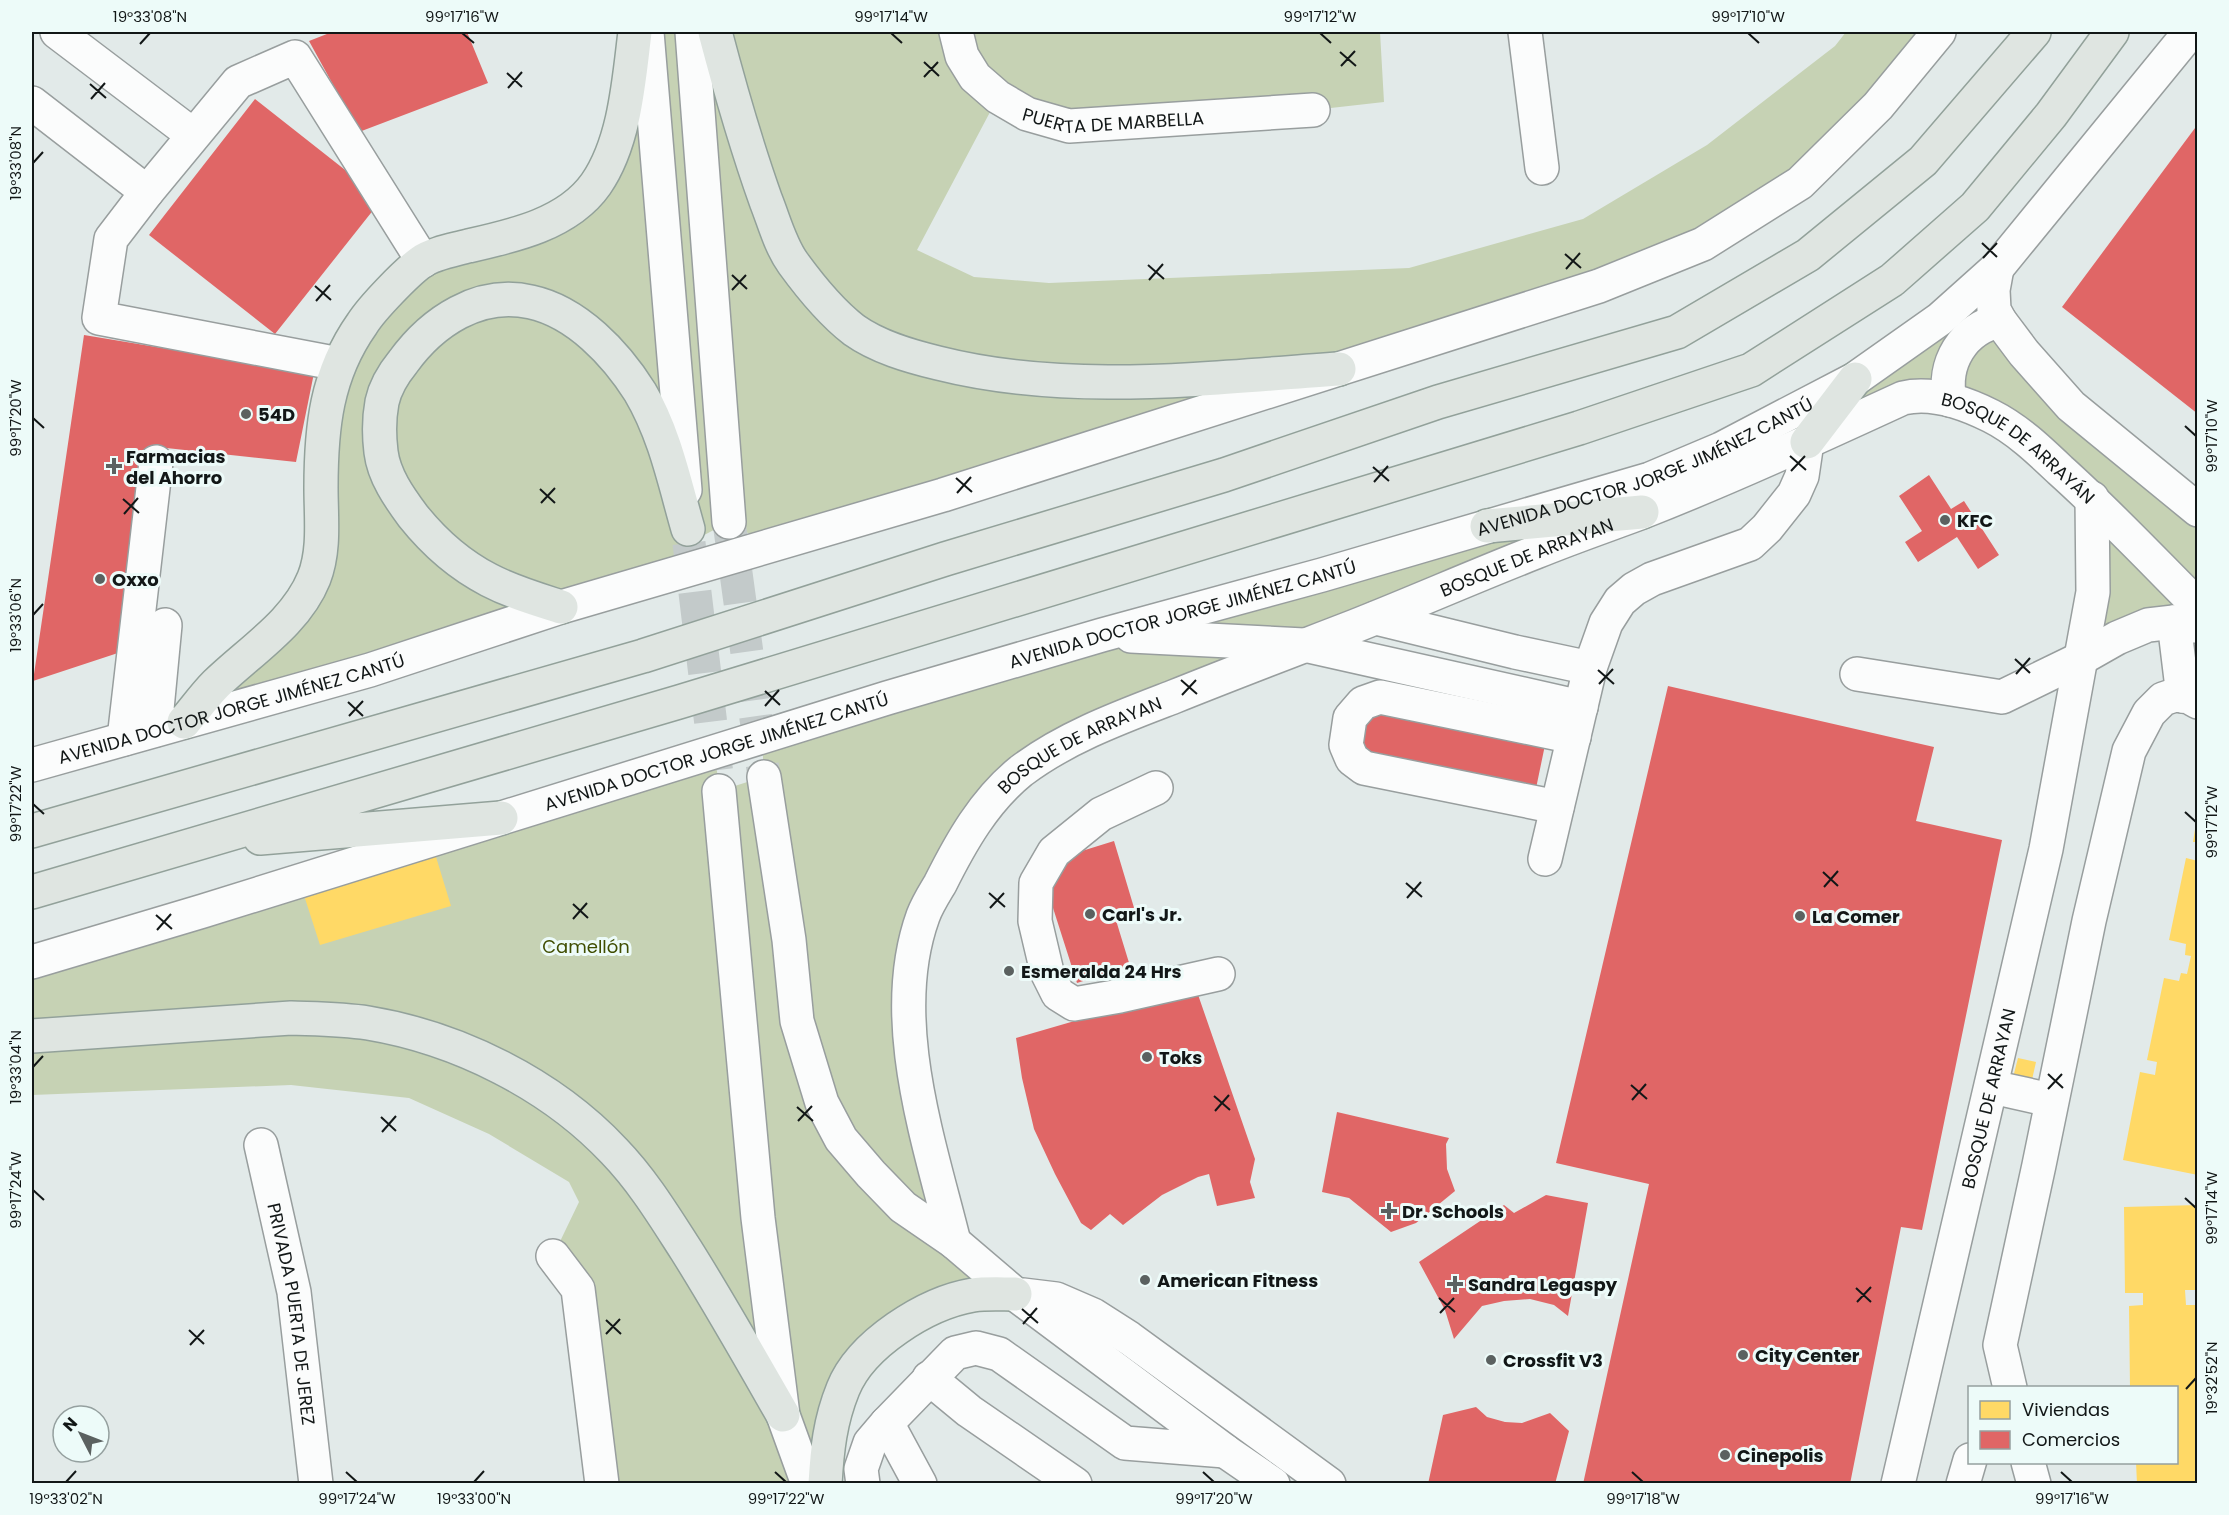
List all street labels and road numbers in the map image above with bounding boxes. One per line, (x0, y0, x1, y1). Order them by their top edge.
street label: PUERTA DE MARBELLA (1020, 101, 1205, 139)
street label: BOSQUE DE ARRAYÁN (1939, 386, 2101, 509)
street label: AVENIDA DOCTOR JORGE JIMÉNEZ CANTÚ (1473, 391, 1817, 542)
street label: BOSQUE DE ARRAYAN (1436, 511, 1617, 602)
street label: AVENIDA DOCTOR JORGE JIMÉNEZ CANTÚ (1006, 553, 1359, 674)
street label: AVENIDA DOCTOR JORGE JIMÉNEZ CANTÚ (55, 647, 408, 770)
street label: AVENIDA DOCTOR JORGE JIMÉNEZ CANTÚ (541, 686, 891, 817)
street label: BOSQUE DE ARRAYAN (991, 690, 1165, 799)
street label: BOSQUE DE ARRAYAN (1955, 1006, 2021, 1191)
street label: PRIVADA PUERTA DE JEREZ (262, 1200, 322, 1426)

